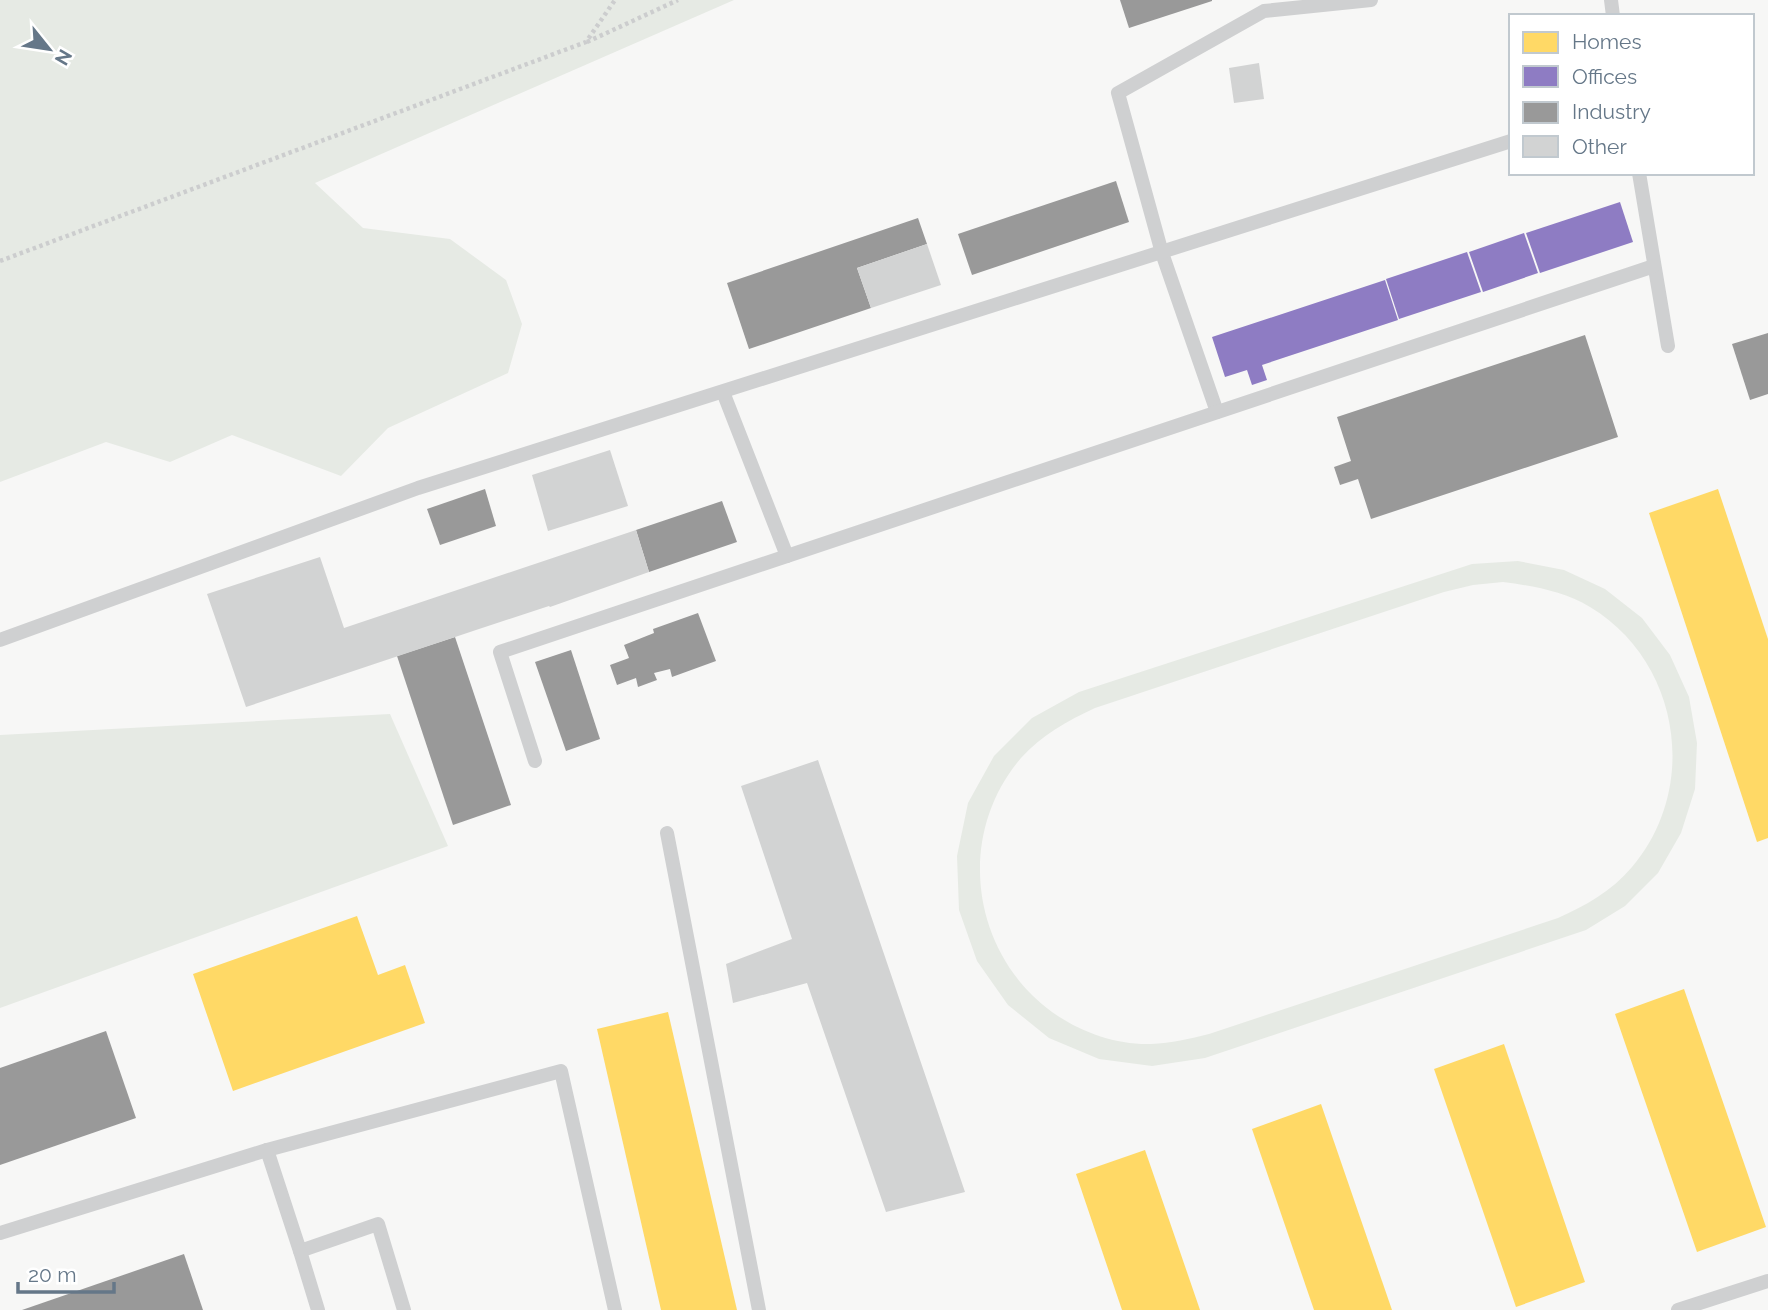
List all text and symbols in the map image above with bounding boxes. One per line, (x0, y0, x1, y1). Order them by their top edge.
north arrow (14, 14, 84, 84)
legend (1509, 14, 1754, 175)
text: Homes (1572, 29, 1642, 54)
text: N (51, 46, 77, 69)
text: Offices (1572, 64, 1637, 89)
text: Industry (1572, 99, 1651, 124)
text: Other (1572, 134, 1627, 159)
scale bar (18, 1250, 114, 1294)
text: 20 m (28, 1262, 76, 1287)

